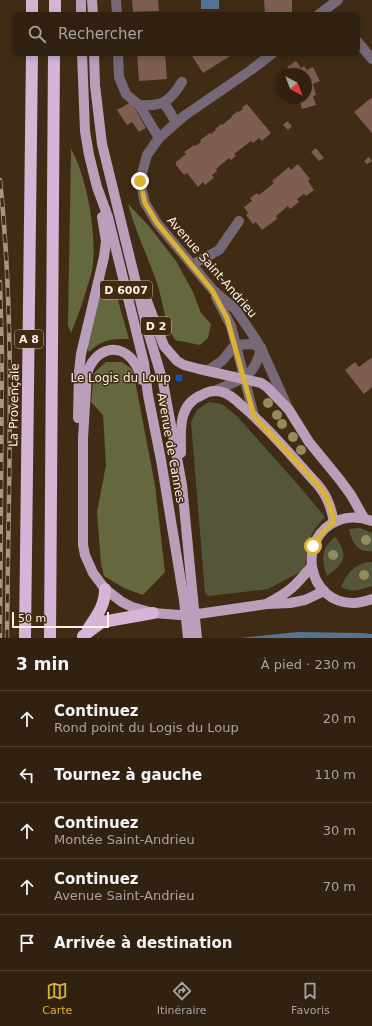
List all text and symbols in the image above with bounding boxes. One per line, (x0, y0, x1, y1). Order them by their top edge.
search box (12, 12, 360, 56)
icon: search (26, 23, 48, 45)
text: Rechercher (58, 25, 143, 43)
north arrow (276, 68, 312, 104)
route end (131, 172, 149, 190)
street label: Avenue Saint-Andrieu (164, 213, 260, 321)
road number: D 6007 (100, 281, 152, 299)
road number: D 2 (141, 317, 171, 335)
road number: A 8 (15, 330, 43, 348)
street label: La Provençale (6, 363, 22, 447)
place label: Le Logis du Loup (70, 371, 171, 385)
marker: Le Logis du Loup (174, 373, 184, 383)
street label: Avenue de Cannes (154, 392, 188, 504)
route start (304, 537, 322, 555)
scale bar (12, 610, 109, 629)
text: 50 m (18, 612, 46, 625)
text: 3 min (16, 654, 69, 674)
text: À pied · 230 m (261, 657, 356, 672)
text: Continuez (54, 702, 139, 720)
icon: ahead (16, 708, 38, 730)
text: 20 m (323, 711, 356, 726)
text: Rond point du Logis du Loup (54, 720, 239, 735)
icon: left (16, 764, 38, 786)
text: Tournez à gauche (54, 766, 202, 784)
text: 110 m (314, 767, 356, 782)
text: Continuez (54, 814, 139, 832)
icon: ahead (16, 820, 38, 842)
text: 30 m (323, 823, 356, 838)
text: Montée Saint-Andrieu (54, 832, 195, 847)
text: Continuez (54, 870, 139, 888)
icon: ahead (16, 876, 38, 898)
text: 70 m (323, 879, 356, 894)
text: Avenue Saint-Andrieu (54, 888, 195, 903)
icon: arrive (16, 932, 38, 954)
text: Arrivée à destination (54, 934, 232, 952)
tab: Carte (42, 980, 72, 1017)
tab: Itinéraire (157, 980, 207, 1017)
tab: Favoris (291, 980, 330, 1017)

